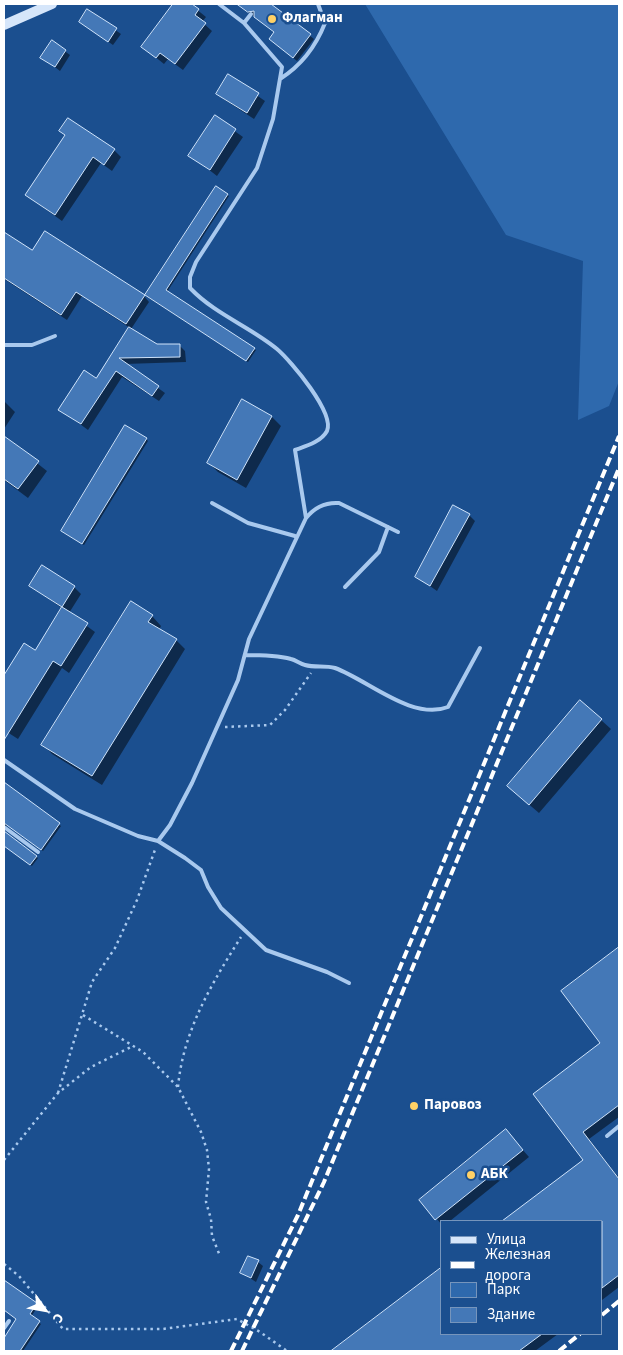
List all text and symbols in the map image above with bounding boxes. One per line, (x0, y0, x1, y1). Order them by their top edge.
place label: Флагман (282, 10, 343, 28)
marker: Флагман (266, 13, 278, 25)
place label: Паровоз (424, 1097, 482, 1115)
marker: Паровоз (408, 1100, 420, 1112)
place label: АБК (481, 1166, 508, 1184)
marker: АБК (465, 1169, 477, 1181)
legend (440, 1220, 603, 1335)
text: Улица (487, 1229, 526, 1250)
text: Железная дорога (485, 1244, 551, 1286)
text: Парк (487, 1279, 520, 1300)
north arrow (20, 1285, 70, 1335)
text: Здание (487, 1304, 535, 1325)
text: С (47, 1309, 68, 1327)

